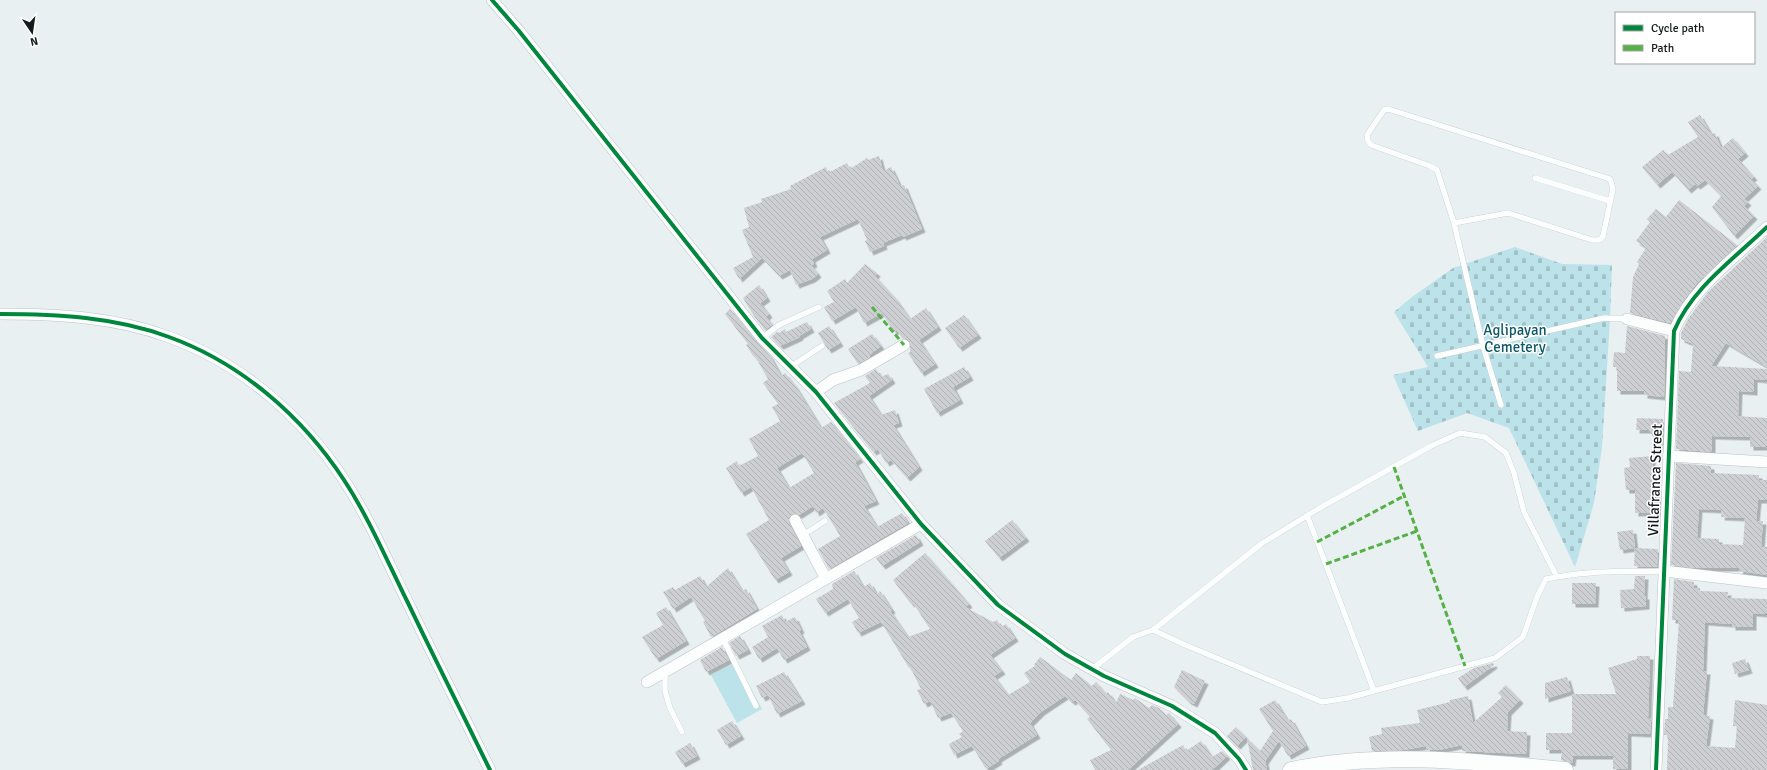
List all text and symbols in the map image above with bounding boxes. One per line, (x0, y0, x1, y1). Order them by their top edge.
north arrow (12, 12, 52, 52)
legend (1615, 12, 1755, 64)
text: Cycle path (1651, 21, 1704, 36)
text: N (29, 34, 39, 48)
text: Path (1651, 41, 1674, 56)
park label: Aglipayan Cemetery (1483, 321, 1547, 356)
street label: Villafranca Street (1644, 423, 1666, 537)

